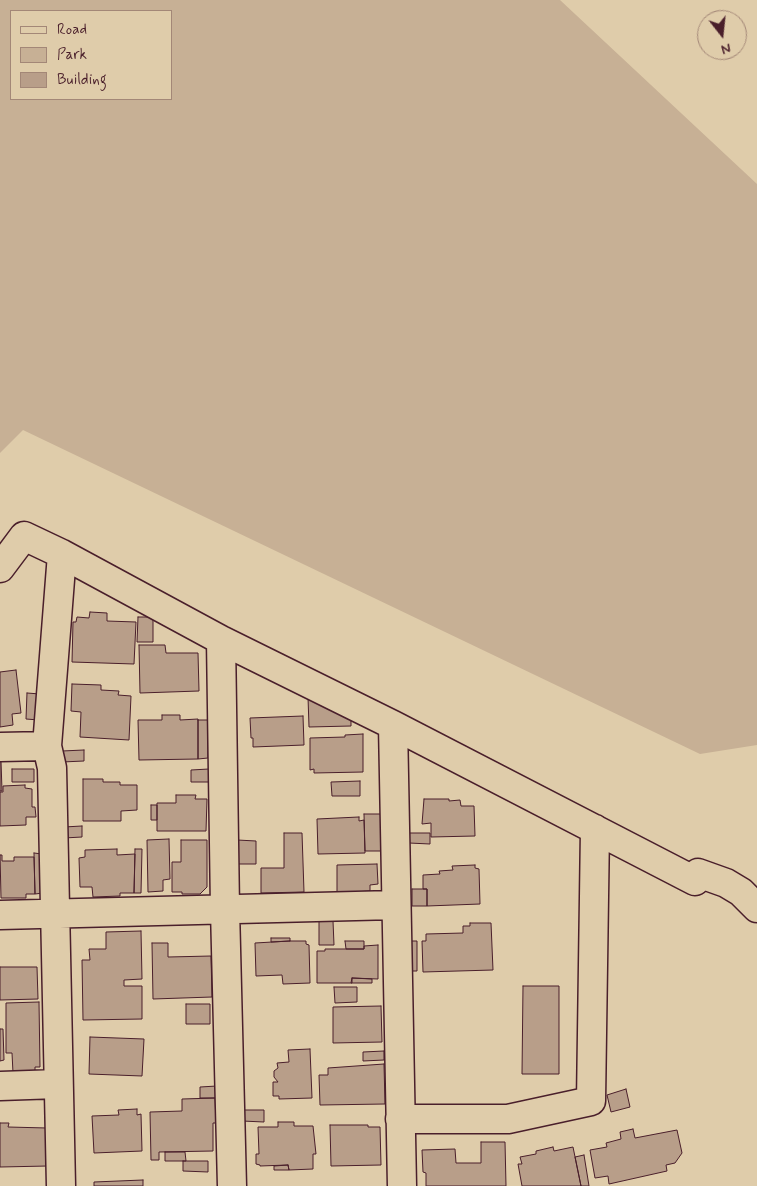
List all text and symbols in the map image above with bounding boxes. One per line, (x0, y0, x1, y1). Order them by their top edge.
legend (10, 10, 172, 100)
north arrow (697, 10, 747, 60)
text: Road (57, 20, 87, 40)
text: N (719, 39, 733, 58)
text: Park (57, 45, 87, 65)
text: Building (57, 70, 107, 90)

